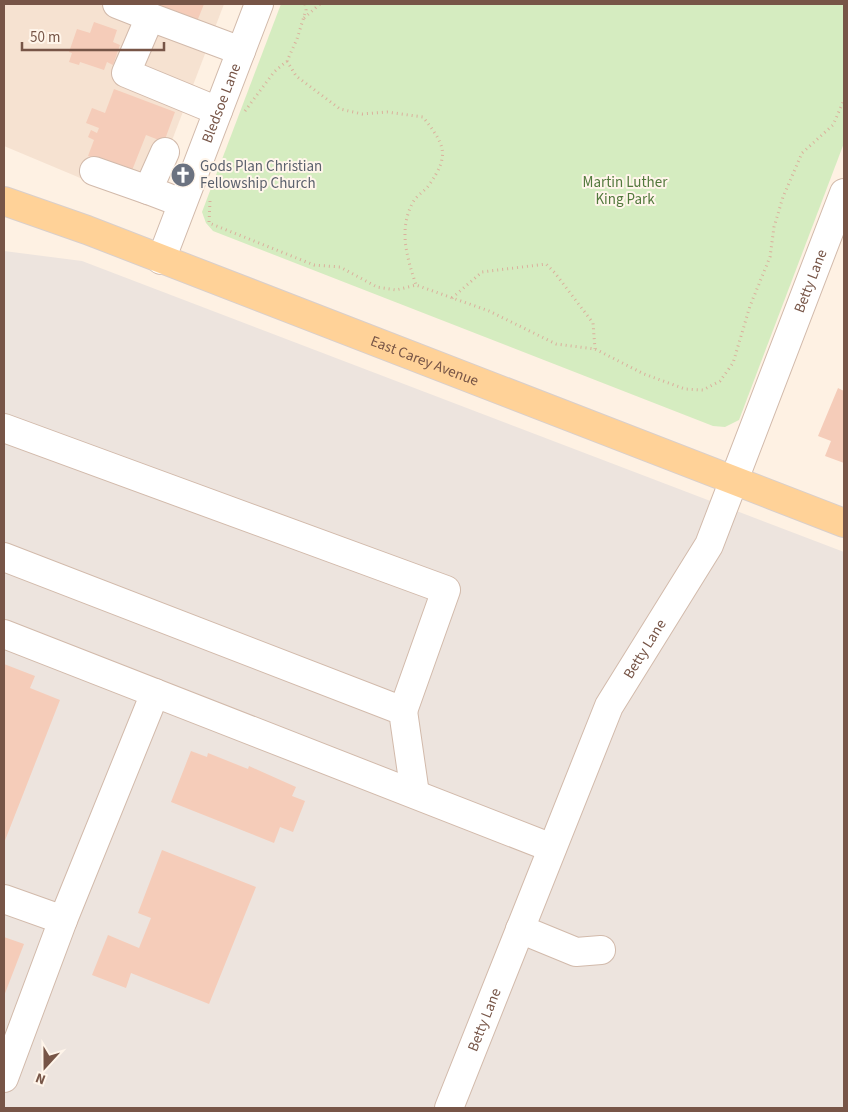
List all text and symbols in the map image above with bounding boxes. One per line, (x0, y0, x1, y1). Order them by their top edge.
scale bar (22, 20, 165, 52)
text: 50 m (30, 27, 60, 48)
street label: Bledsoe Lane (197, 60, 246, 146)
place label: Gods Plan Christian Fellowship Church (200, 156, 322, 194)
church icon: Gods Plan Christian Fellowship Church (170, 162, 196, 188)
park label: Martin Luther King Park (583, 172, 668, 210)
street label: Betty Lane (789, 246, 832, 316)
street label: East Carey Avenue (367, 331, 482, 392)
street label: Betty Lane (618, 615, 671, 683)
street label: Betty Lane (463, 985, 507, 1055)
north arrow (20, 1042, 70, 1092)
text: N (33, 1067, 49, 1089)

